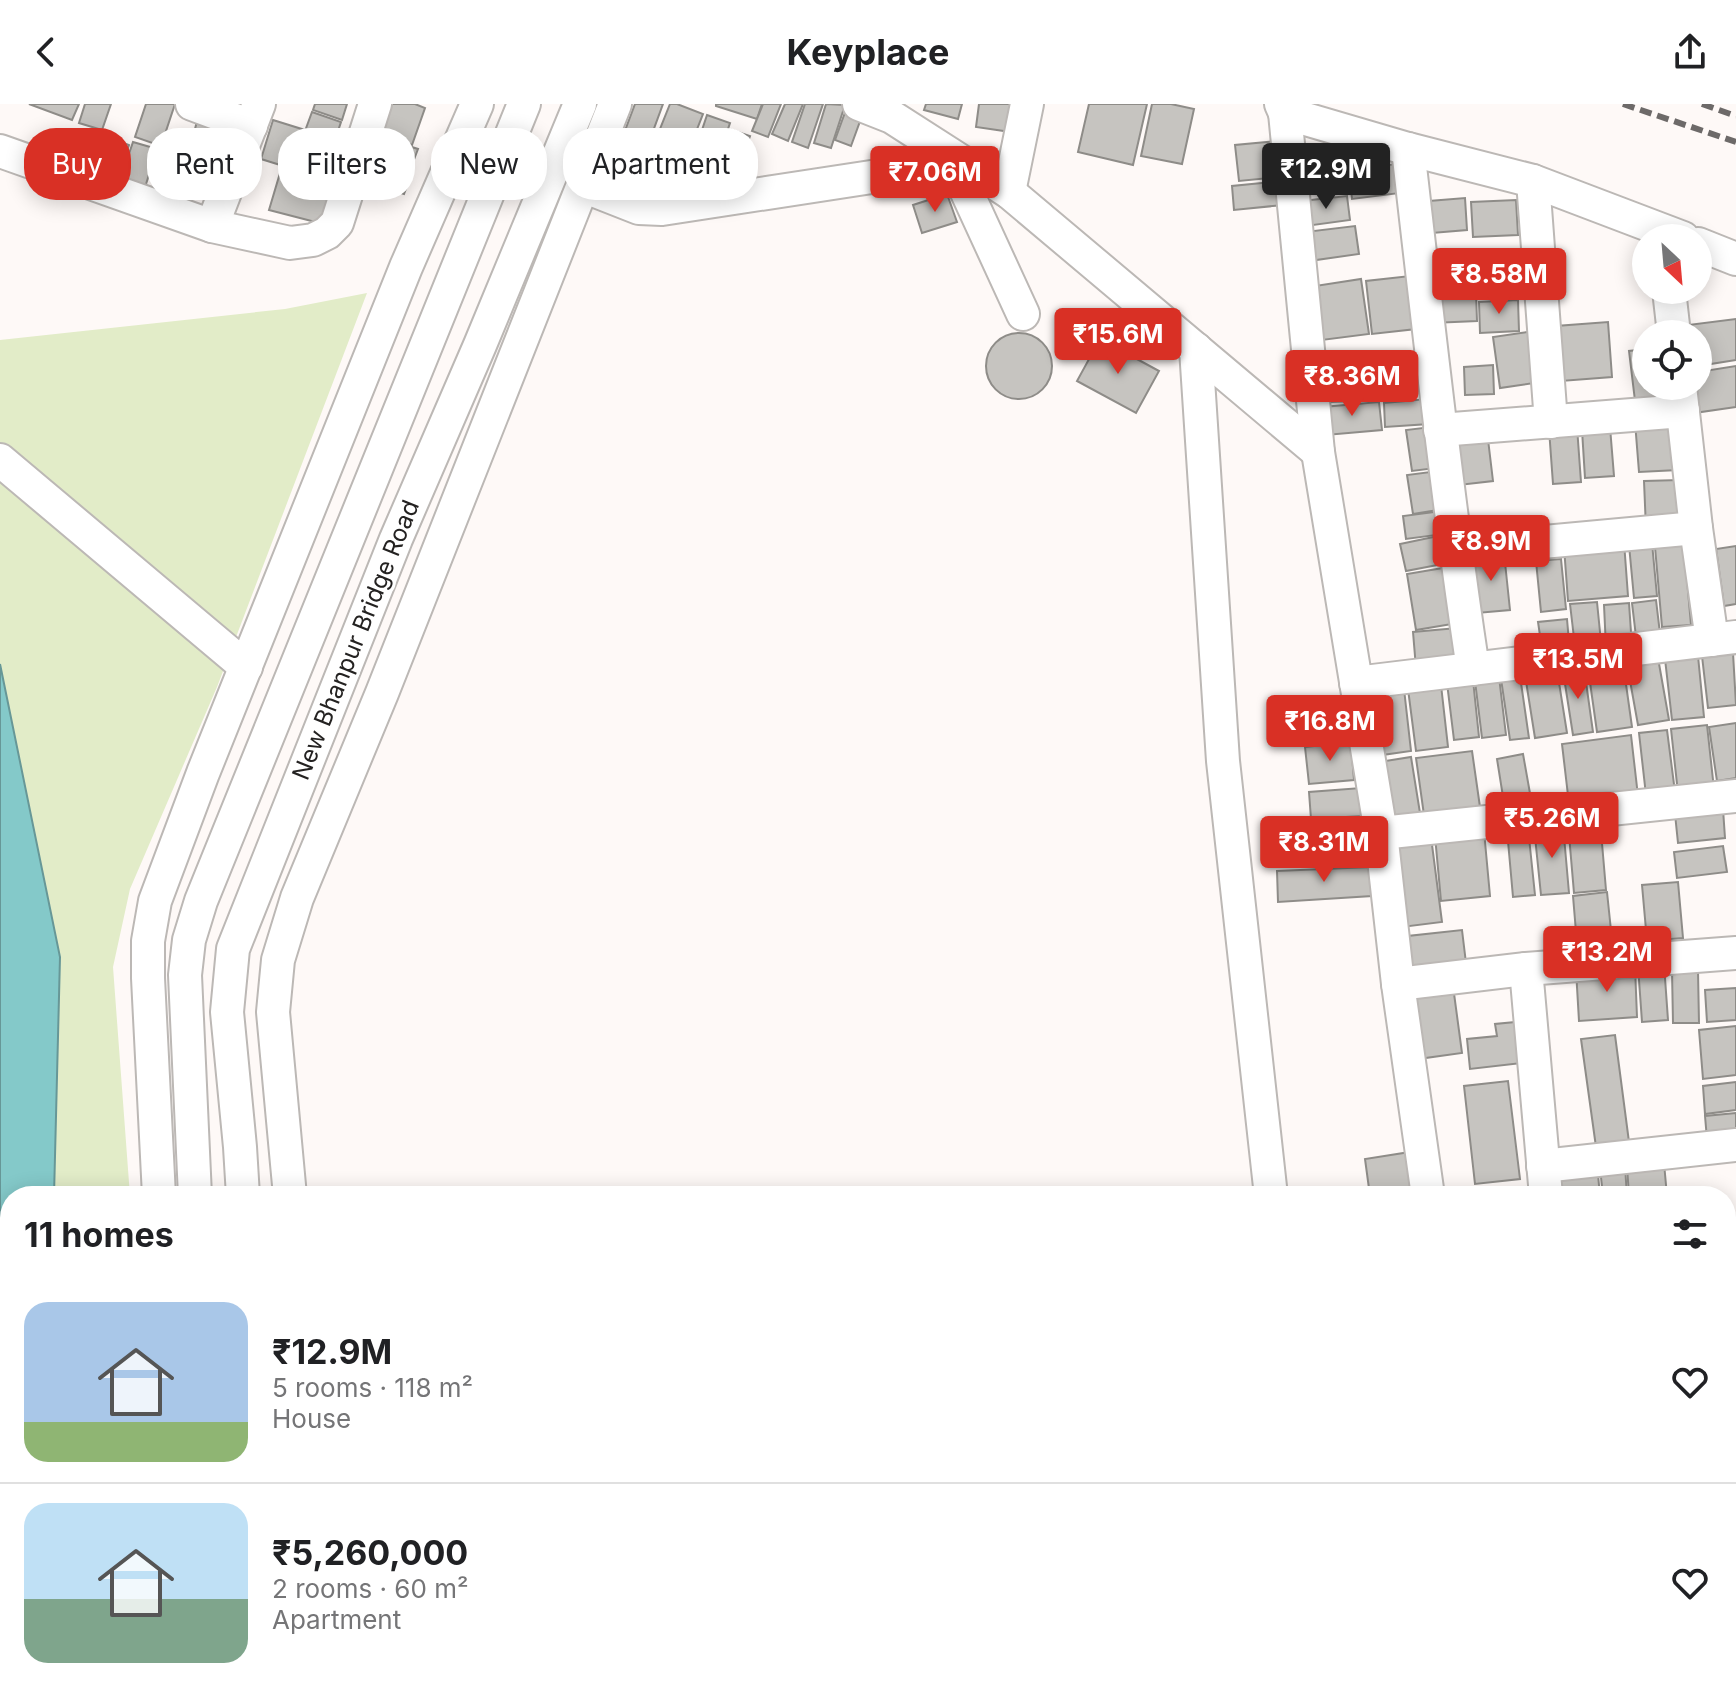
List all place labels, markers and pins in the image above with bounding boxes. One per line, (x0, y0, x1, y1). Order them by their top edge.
pin: ₹12.9M (1261, 143, 1391, 211)
pin: ₹7.06M (870, 146, 1000, 214)
pin: ₹8.58M (1434, 248, 1564, 316)
pin: ₹15.6M (1053, 308, 1183, 376)
pin: ₹8.36M (1287, 350, 1417, 418)
pin: ₹8.9M (1435, 515, 1547, 583)
pin: ₹13.5M (1513, 633, 1643, 701)
pin: ₹16.8M (1265, 695, 1395, 763)
pin: ₹5.26M (1487, 792, 1617, 860)
pin: ₹8.31M (1259, 816, 1389, 884)
pin: ₹13.2M (1542, 926, 1672, 994)

